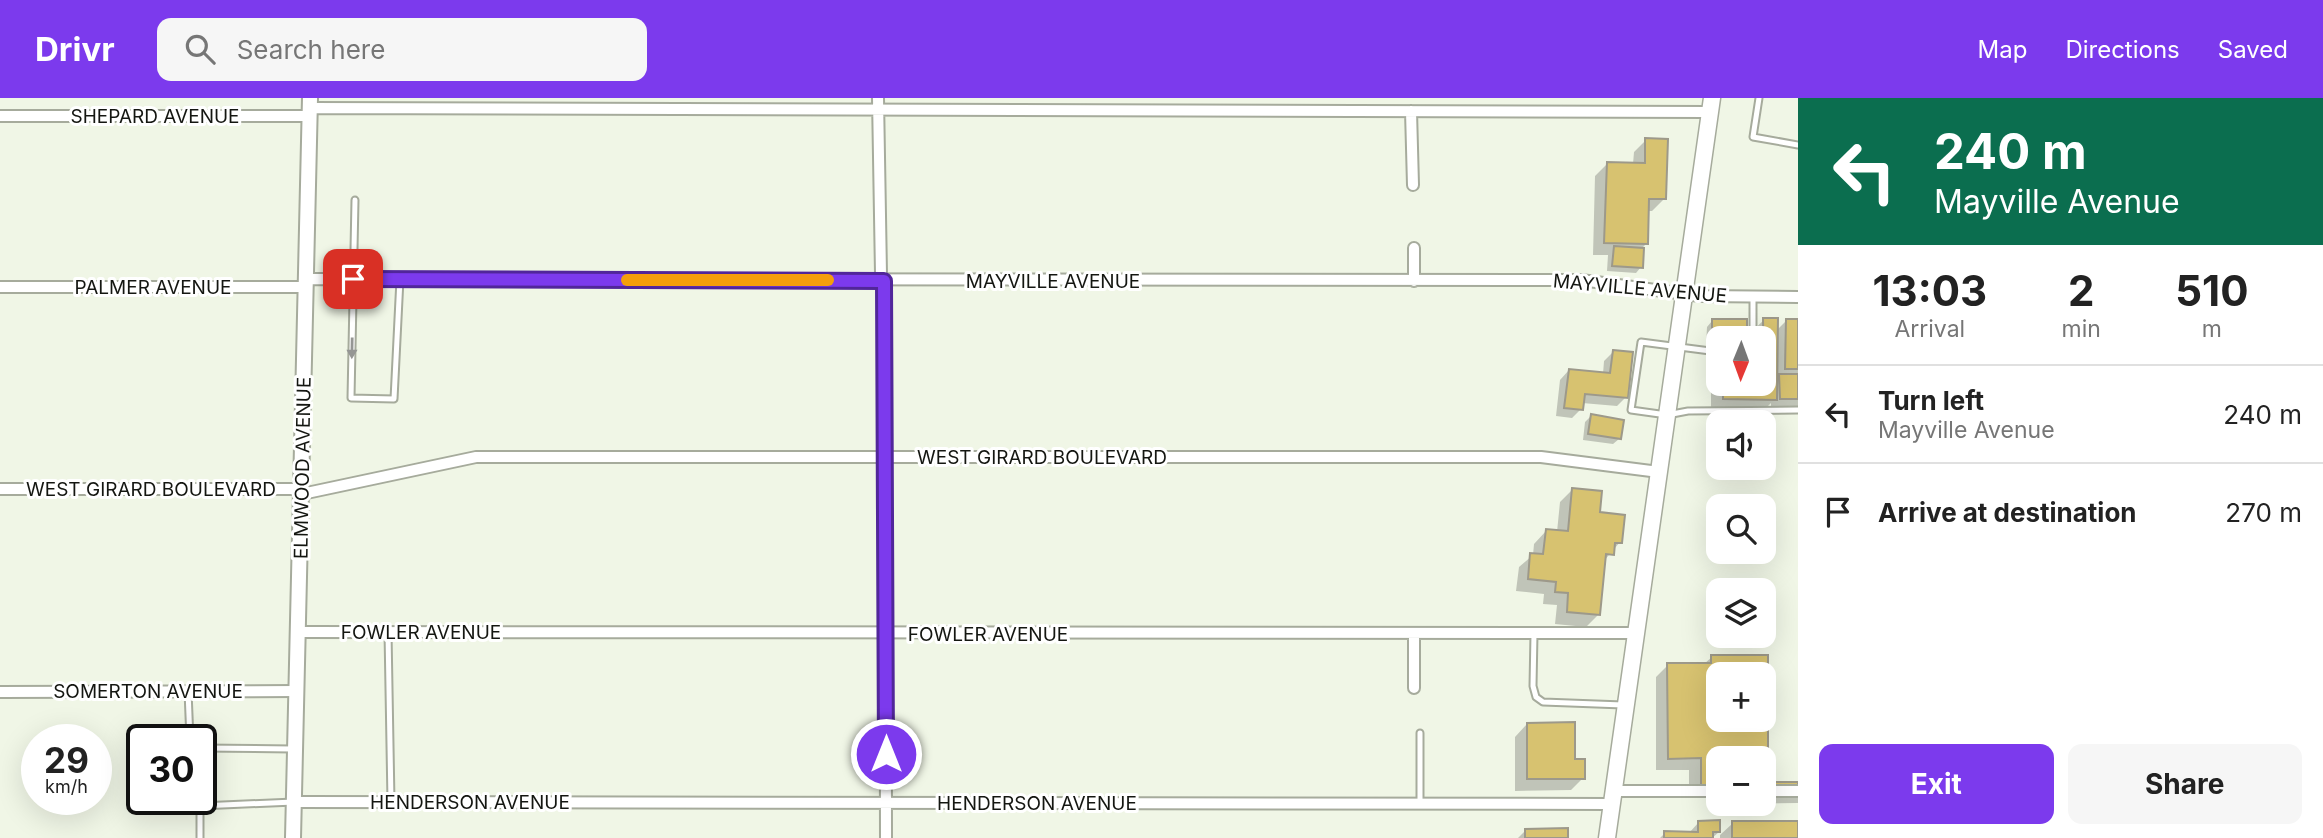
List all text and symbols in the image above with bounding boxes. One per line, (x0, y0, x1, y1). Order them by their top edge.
search box (157, 18, 647, 81)
text: Drivr (35, 29, 115, 69)
icon: search (181, 30, 219, 68)
text: Search here (237, 34, 385, 65)
text: Map (1978, 35, 2027, 64)
text: Directions (2065, 35, 2180, 64)
text: Saved (2218, 35, 2288, 64)
street label: SHEPARD AVENUE (70, 105, 240, 128)
text: 240 m (1934, 122, 2087, 181)
icon: left (1819, 126, 1910, 217)
text: Mayville Avenue (1934, 182, 2180, 221)
pin (323, 249, 383, 309)
icon: arrive (334, 260, 372, 298)
text: 13:03 (1872, 265, 1987, 316)
text: 2 (2068, 265, 2094, 316)
text: 510 (2175, 265, 2249, 316)
street label: MAYVILLE AVENUE (1552, 269, 1728, 308)
street label: MAYVILLE AVENUE (966, 270, 1140, 293)
street label: PALMER AVENUE (75, 276, 231, 299)
text: Arrival (1894, 315, 1965, 343)
text: min (2062, 315, 2101, 343)
text: m (2202, 315, 2222, 343)
north arrow (1706, 326, 1776, 396)
map controls (1706, 326, 1776, 816)
one-way arrow (346, 337, 358, 359)
street label: ELMWOOD AVENUE (289, 377, 316, 559)
text: Turn left (1878, 385, 1984, 416)
icon: left (1819, 395, 1857, 433)
text: 240 m (2223, 399, 2302, 430)
button: sound (1706, 410, 1776, 480)
text: Mayville Avenue (1878, 416, 2055, 444)
street label: WEST GIRARD BOULEVARD (917, 446, 1167, 469)
street label: WEST GIRARD BOULEVARD (26, 478, 276, 501)
icon: arrive (1819, 493, 1857, 531)
button: search (1706, 494, 1776, 564)
text: Arrive at destination (1878, 497, 2137, 528)
text: 270 m (2225, 497, 2302, 528)
button: layers (1706, 578, 1776, 648)
street label: FOWLER AVENUE (341, 621, 501, 644)
street label: FOWLER AVENUE (908, 623, 1068, 646)
button: + (1706, 662, 1776, 732)
street label: SOMERTON AVENUE (53, 680, 243, 703)
position arrow (849, 717, 923, 791)
speed limit sign: 30 (126, 724, 217, 815)
text: 29 (44, 739, 89, 781)
button: Exit (1819, 744, 2054, 824)
button: Share (2068, 744, 2302, 824)
button: − (1706, 746, 1776, 816)
text: km/h (45, 776, 88, 797)
street label: HENDERSON AVENUE (370, 791, 570, 814)
street label: HENDERSON AVENUE (937, 792, 1137, 815)

